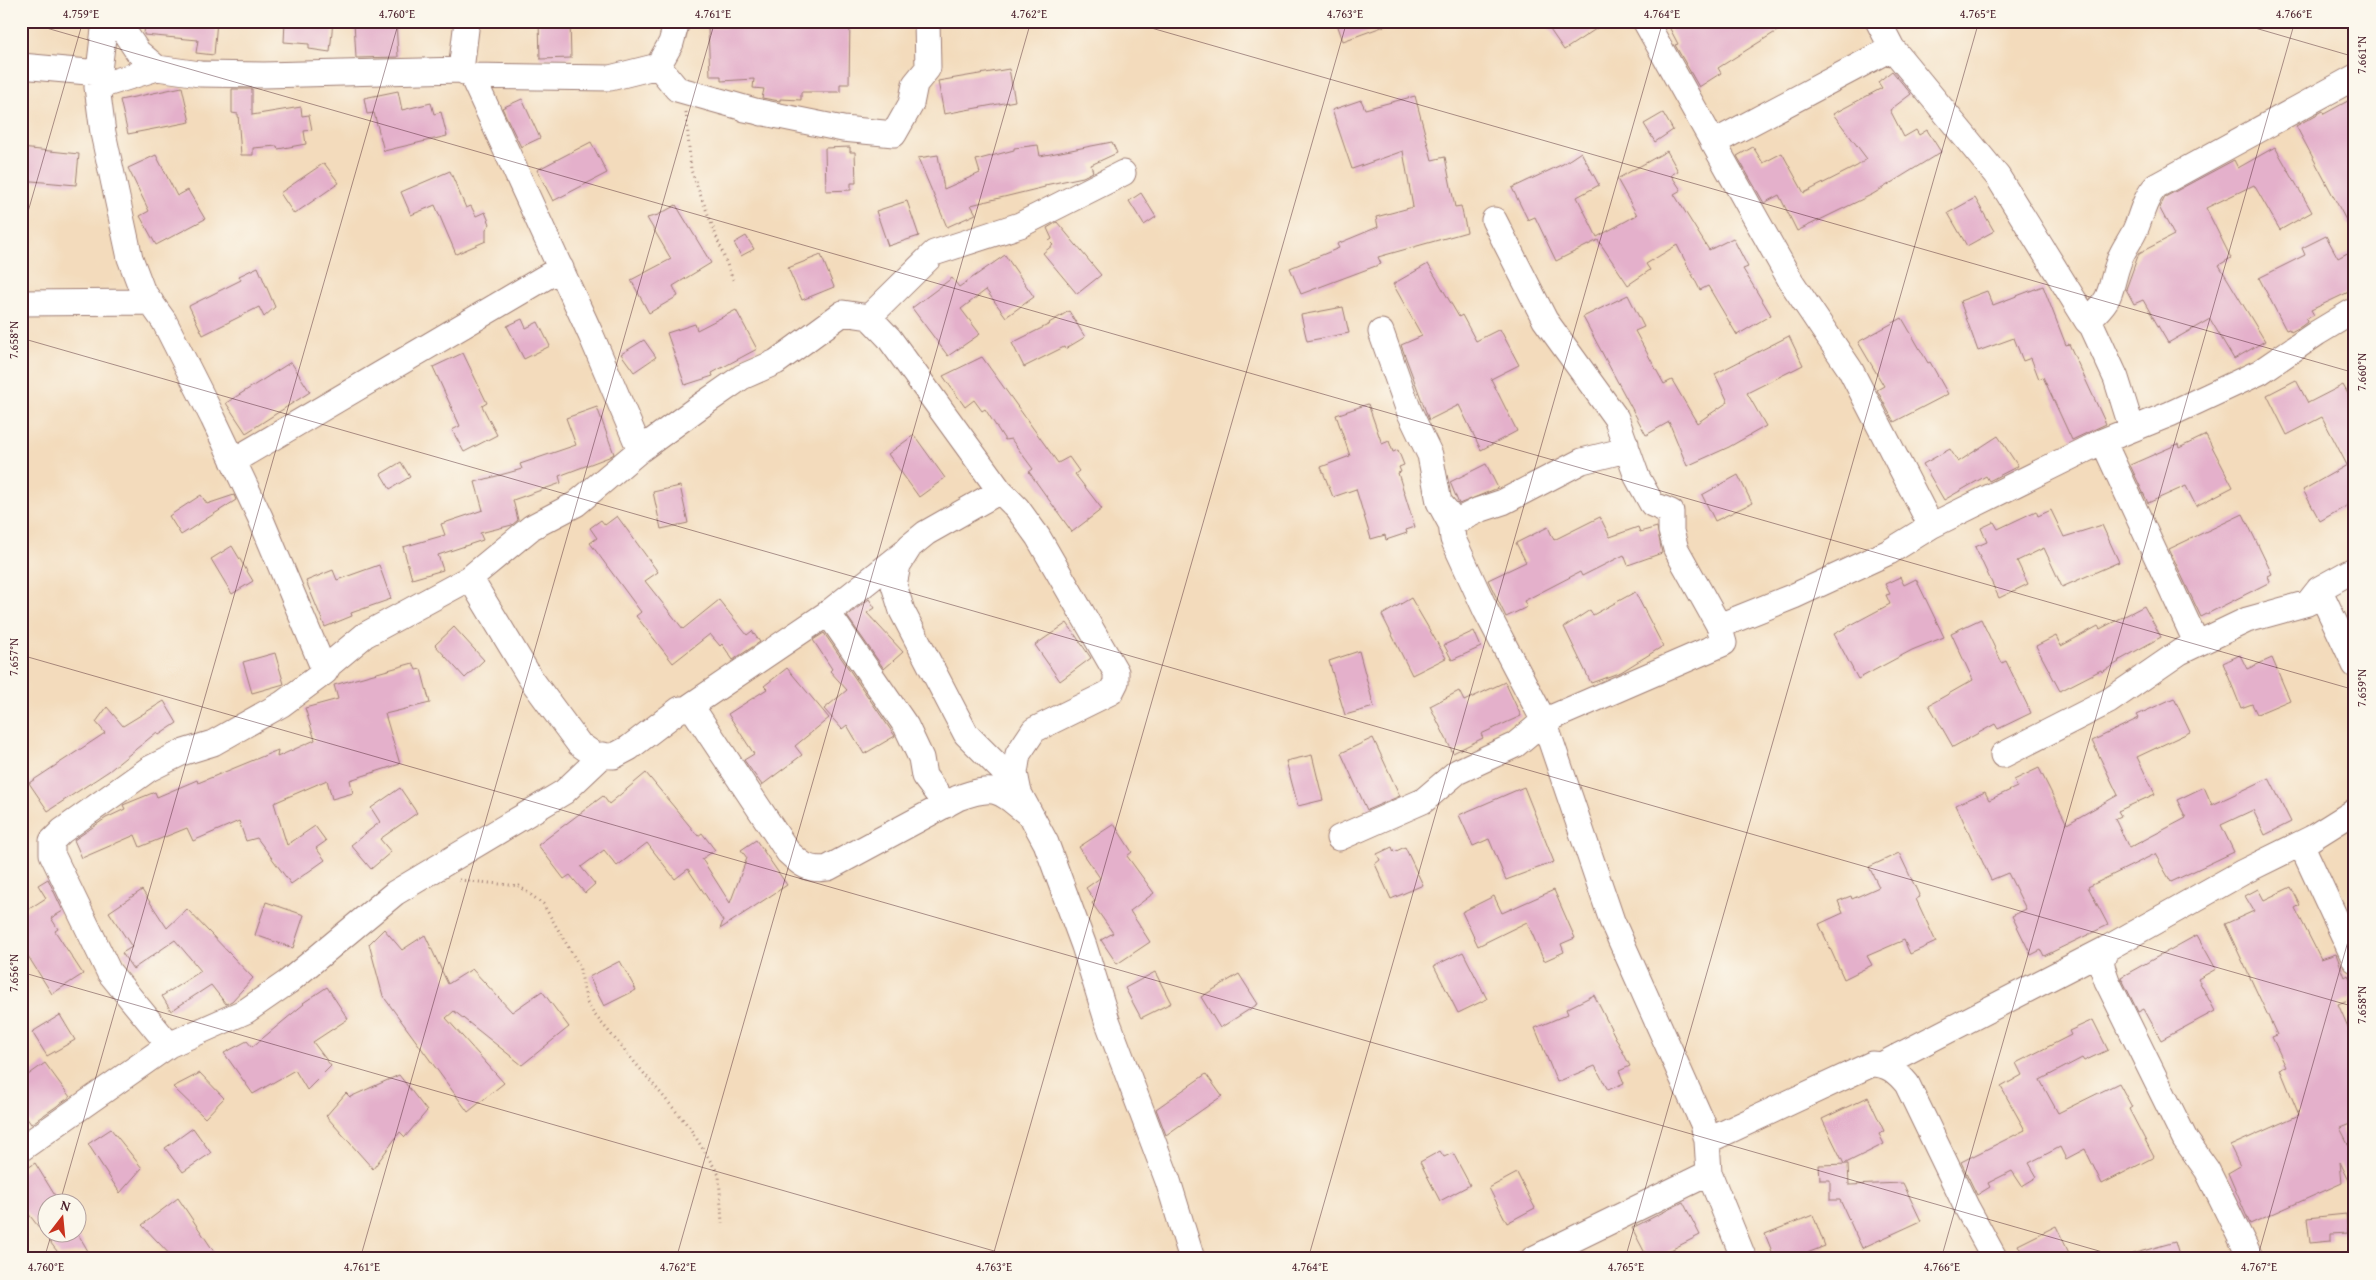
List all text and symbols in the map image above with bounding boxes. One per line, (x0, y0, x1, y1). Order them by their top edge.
text: 4.759°E (63, 5, 99, 22)
text: 4.760°E (379, 5, 415, 22)
text: 4.761°E (695, 5, 731, 22)
text: 4.762°E (1011, 5, 1047, 22)
text: 4.763°E (1327, 5, 1363, 22)
text: 4.764°E (1644, 5, 1680, 22)
text: 4.765°E (1960, 5, 1996, 22)
text: 4.766°E (2276, 5, 2312, 22)
text: 7.661°N (2353, 36, 2370, 74)
text: 7.658°N (5, 321, 22, 359)
text: 7.660°N (2353, 353, 2370, 391)
text: 7.657°N (5, 638, 22, 676)
text: 7.659°N (2353, 669, 2370, 707)
text: 7.656°N (5, 954, 22, 992)
text: 7.658°N (2353, 986, 2370, 1024)
north arrow (38, 1192, 88, 1242)
text: N (58, 1195, 73, 1217)
text: 4.760°E (28, 1258, 64, 1275)
text: 4.761°E (344, 1258, 380, 1275)
text: 4.762°E (660, 1258, 696, 1275)
text: 4.763°E (976, 1258, 1012, 1275)
text: 4.764°E (1292, 1258, 1328, 1275)
text: 4.765°E (1608, 1258, 1644, 1275)
text: 4.766°E (1924, 1258, 1960, 1275)
text: 4.767°E (2241, 1258, 2277, 1275)

